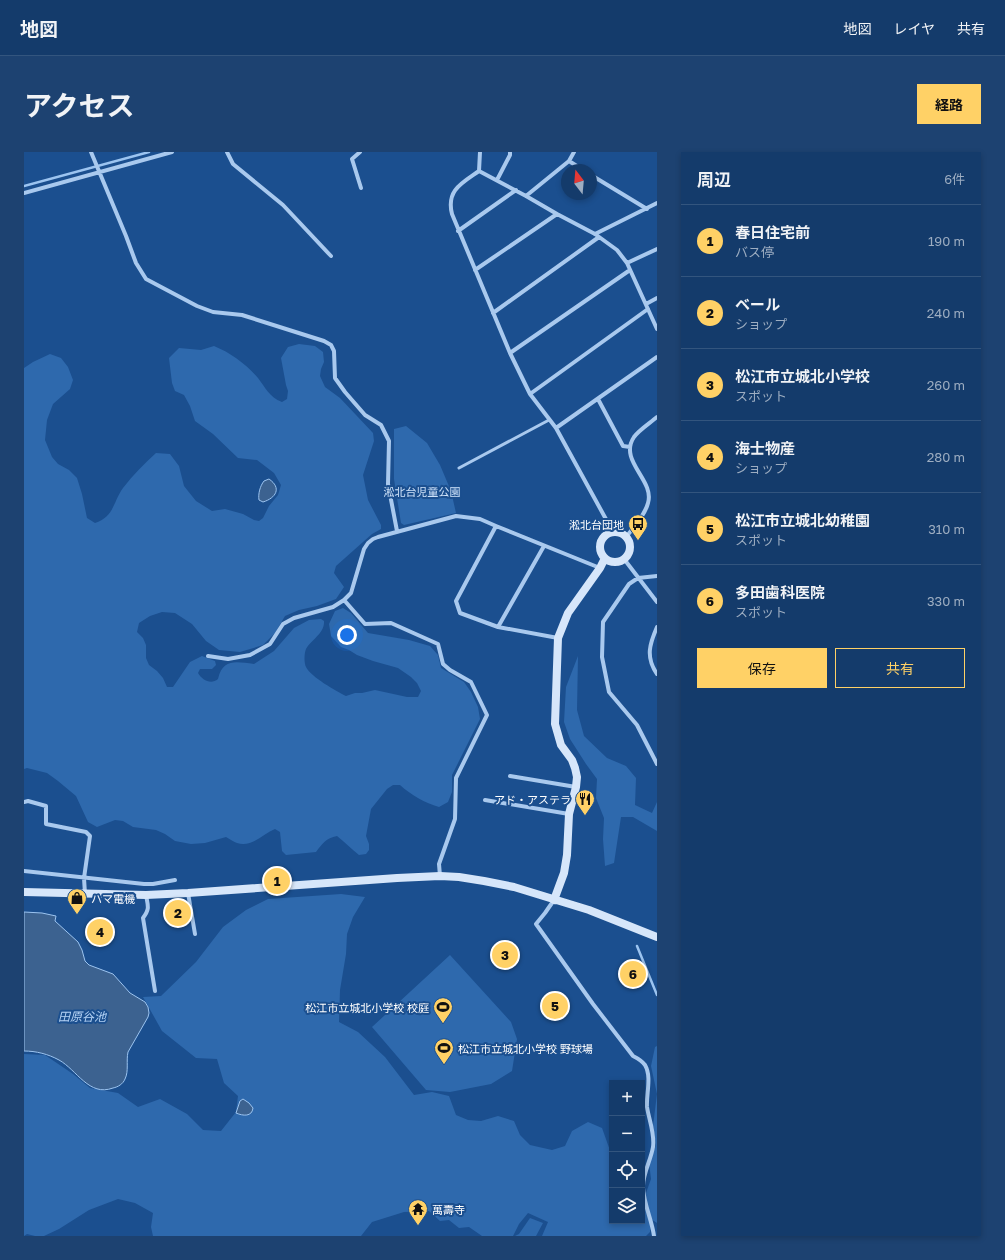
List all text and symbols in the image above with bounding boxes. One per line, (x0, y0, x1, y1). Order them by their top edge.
text: 地図 (20, 17, 58, 40)
text: 地図 (843, 20, 871, 37)
text: レイヤ (893, 20, 935, 37)
text: 共有 (957, 20, 985, 37)
button: 経路 (917, 84, 981, 124)
text: アクセス (24, 89, 135, 122)
north arrow (561, 164, 597, 200)
text: 周辺 (697, 169, 731, 190)
text: 6件 (944, 171, 965, 187)
text: 春日住宅前 (735, 223, 810, 241)
text: 1 (707, 233, 713, 249)
text: 190 m (928, 233, 965, 249)
text: バス停 (735, 244, 774, 260)
text: ベール (735, 295, 780, 313)
text: 2 (706, 305, 714, 321)
text: 240 m (927, 305, 965, 321)
text: ショップ (735, 316, 787, 332)
text: 松江市立城北小学校 (735, 367, 870, 385)
text: 3 (706, 377, 714, 393)
text: 260 m (927, 377, 965, 393)
text: スポット (735, 388, 787, 404)
text: 海士物産 (735, 439, 795, 457)
text: 4 (706, 449, 714, 465)
text: 280 m (927, 449, 965, 465)
text: ショップ (735, 460, 787, 476)
park label: 淞北台児童公園 (384, 485, 461, 498)
text: 松江市立城北幼稚園 (735, 511, 870, 529)
bus stop icon: 淞北台団地 (627, 513, 649, 541)
place label: 淞北台団地 (569, 518, 624, 531)
text: 5 (706, 521, 714, 537)
text: 310 m (928, 521, 965, 537)
text: スポット (735, 532, 787, 548)
text: 多田歯科医院 (735, 583, 825, 601)
text: 6 (706, 593, 714, 609)
text: 330 m (927, 593, 965, 609)
text: スポット (735, 604, 787, 620)
your location (337, 625, 357, 645)
button: 保存 (697, 648, 827, 688)
button: 共有 (835, 648, 965, 688)
restaurant icon: アド・アステラ (574, 788, 596, 816)
place label: アド・アステラ (494, 793, 571, 806)
pin: 1 (264, 866, 290, 896)
shop icon: ハマ電機 (66, 887, 88, 915)
place label: ハマ電機 (91, 892, 135, 905)
pin: 2 (165, 898, 191, 928)
pin: 4 (87, 917, 113, 947)
pin: 3 (492, 940, 518, 970)
pin: 6 (620, 959, 646, 989)
pin: 5 (542, 991, 568, 1021)
sports icon: 松江市立城北小学校 校庭 (432, 996, 454, 1024)
place label: 松江市立城北小学校 校庭 (305, 1001, 429, 1014)
water label: 田原谷池 (58, 1009, 107, 1024)
sports icon: 松江市立城北小学校 野球場 (433, 1037, 455, 1065)
place label: 松江市立城北小学校 野球場 (458, 1042, 593, 1055)
map controls (609, 1080, 645, 1224)
button: + (609, 1080, 645, 1116)
button: − (609, 1116, 645, 1152)
button: locate (609, 1152, 645, 1188)
button: layers (609, 1188, 645, 1224)
temple icon: 萬壽寺 (407, 1198, 429, 1226)
place label: 萬壽寺 (432, 1203, 465, 1216)

